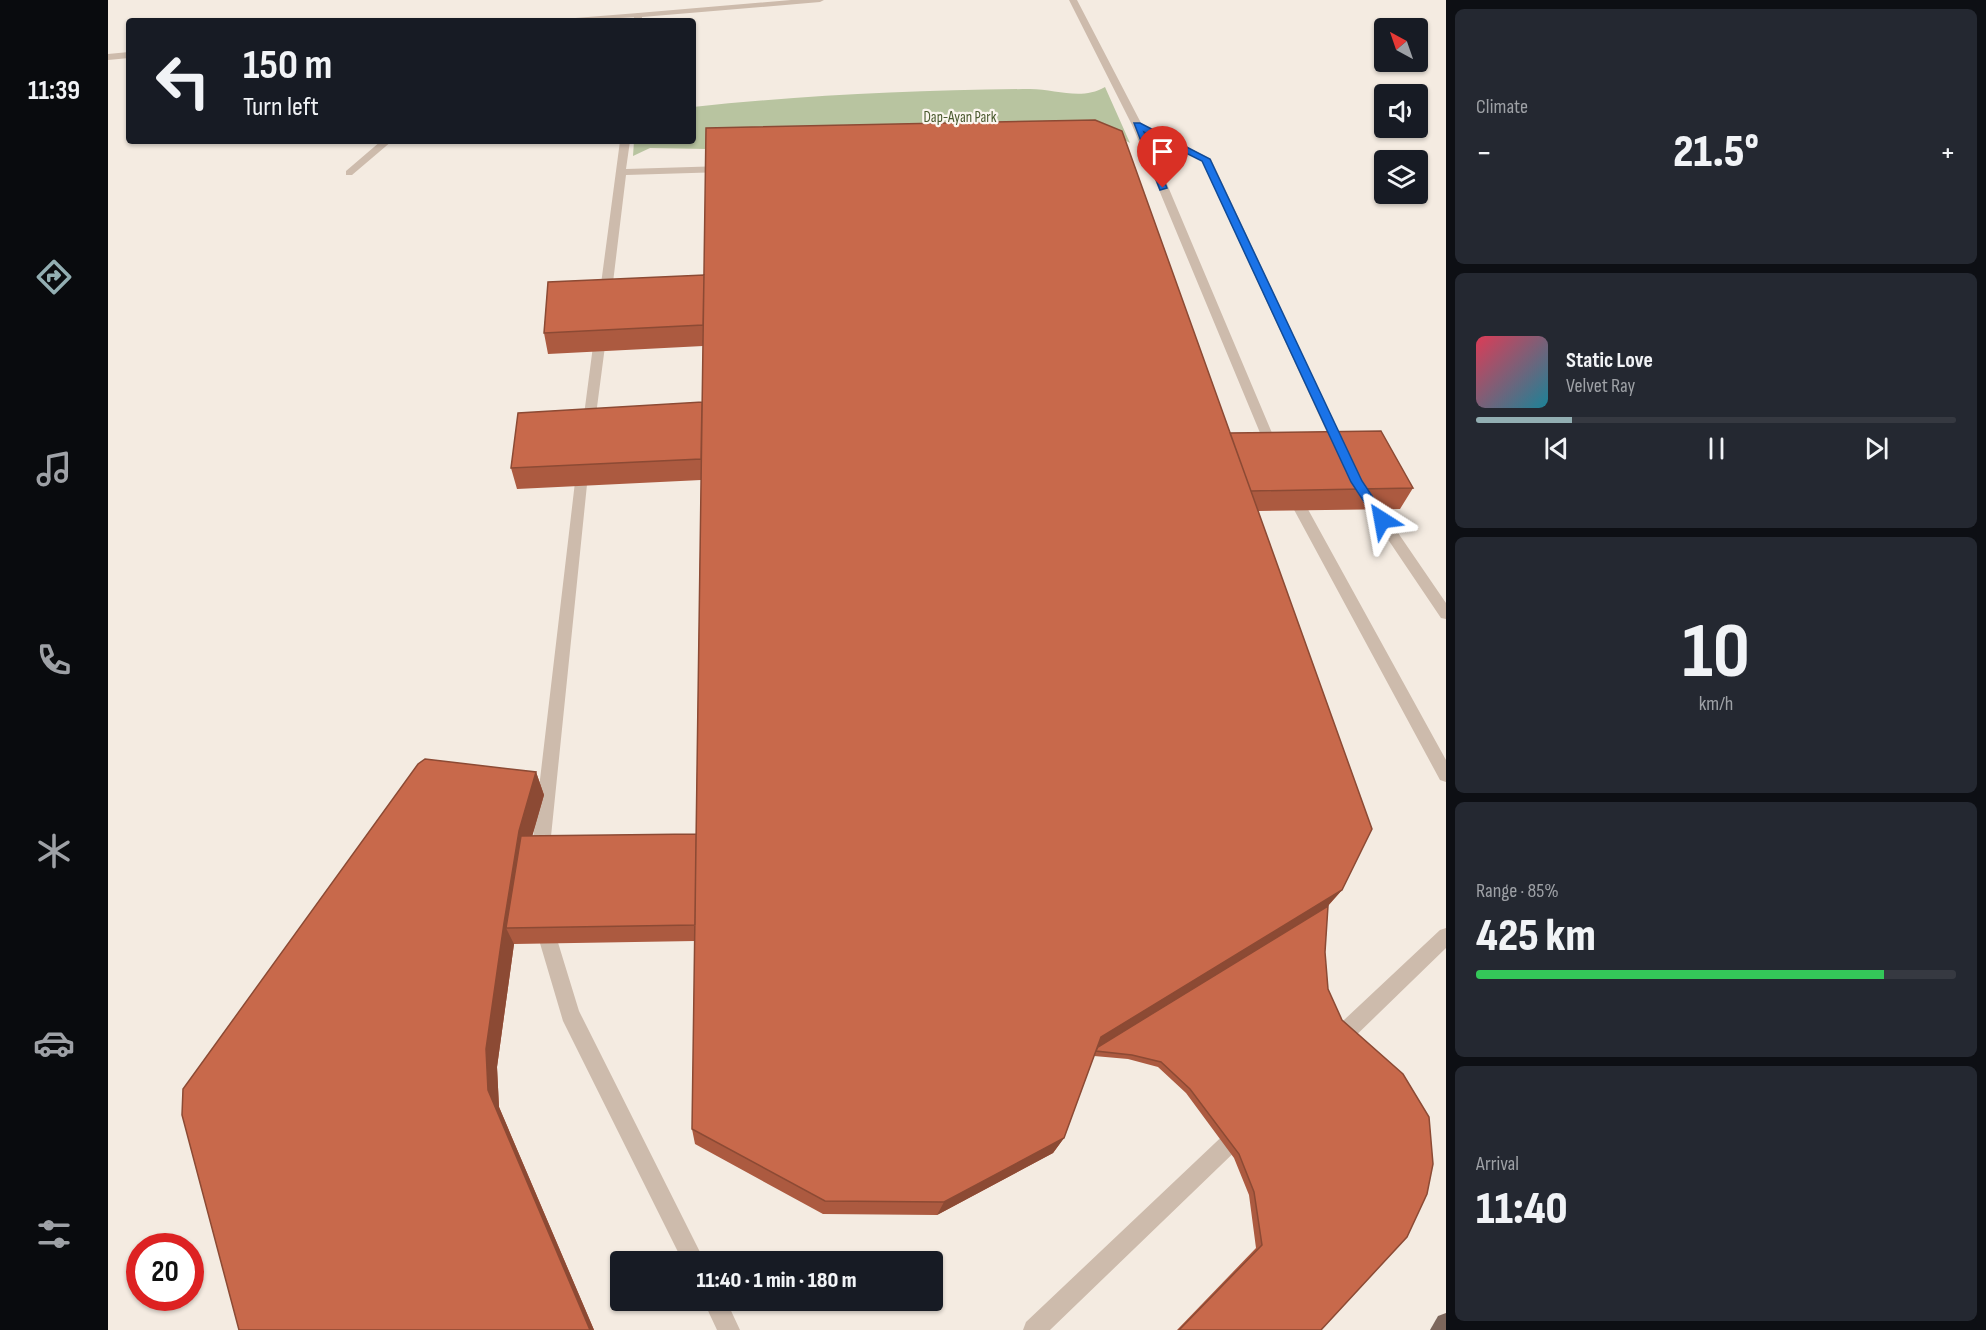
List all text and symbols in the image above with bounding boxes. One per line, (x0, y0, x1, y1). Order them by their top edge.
north arrow (1374, 18, 1428, 72)
map controls (1374, 18, 1428, 204)
text: 150 m (243, 40, 332, 91)
icon: left (144, 42, 222, 120)
text: 11:39 (28, 75, 80, 107)
button: sound (1374, 84, 1428, 138)
text: Turn left (243, 91, 319, 123)
text: Climate (1476, 95, 1528, 119)
park label: Dap-Ayan Park (924, 108, 997, 127)
text: 21.5° (1673, 125, 1759, 180)
pin (1137, 126, 1188, 188)
text: − (1476, 133, 1492, 173)
text: + (1940, 133, 1956, 173)
icon: arrive (1146, 135, 1179, 168)
button: layers (1374, 150, 1428, 204)
icon: directions (33, 256, 75, 298)
text: Static Love (1566, 347, 1653, 374)
text: Velvet Ray (1566, 374, 1635, 398)
icon: previous (1540, 432, 1573, 465)
icon: pause (1700, 432, 1733, 465)
icon: next (1860, 432, 1893, 465)
icon: music (33, 448, 75, 490)
position arrow (1350, 488, 1414, 552)
text: 10 (1682, 606, 1750, 699)
icon: phone (33, 639, 75, 681)
text: km/h (1699, 692, 1733, 716)
icon: climate (33, 830, 75, 872)
text: Range · 85% (1476, 879, 1559, 903)
text: 425 km (1476, 909, 1596, 964)
icon: car (33, 1022, 75, 1064)
text: Arrival (1476, 1152, 1519, 1176)
text: 11:40 (1476, 1182, 1568, 1237)
icon: filters (33, 1213, 75, 1255)
speed limit sign: 20 (126, 1233, 204, 1311)
text: 11:40 · 1 min · 180 m (696, 1267, 857, 1294)

